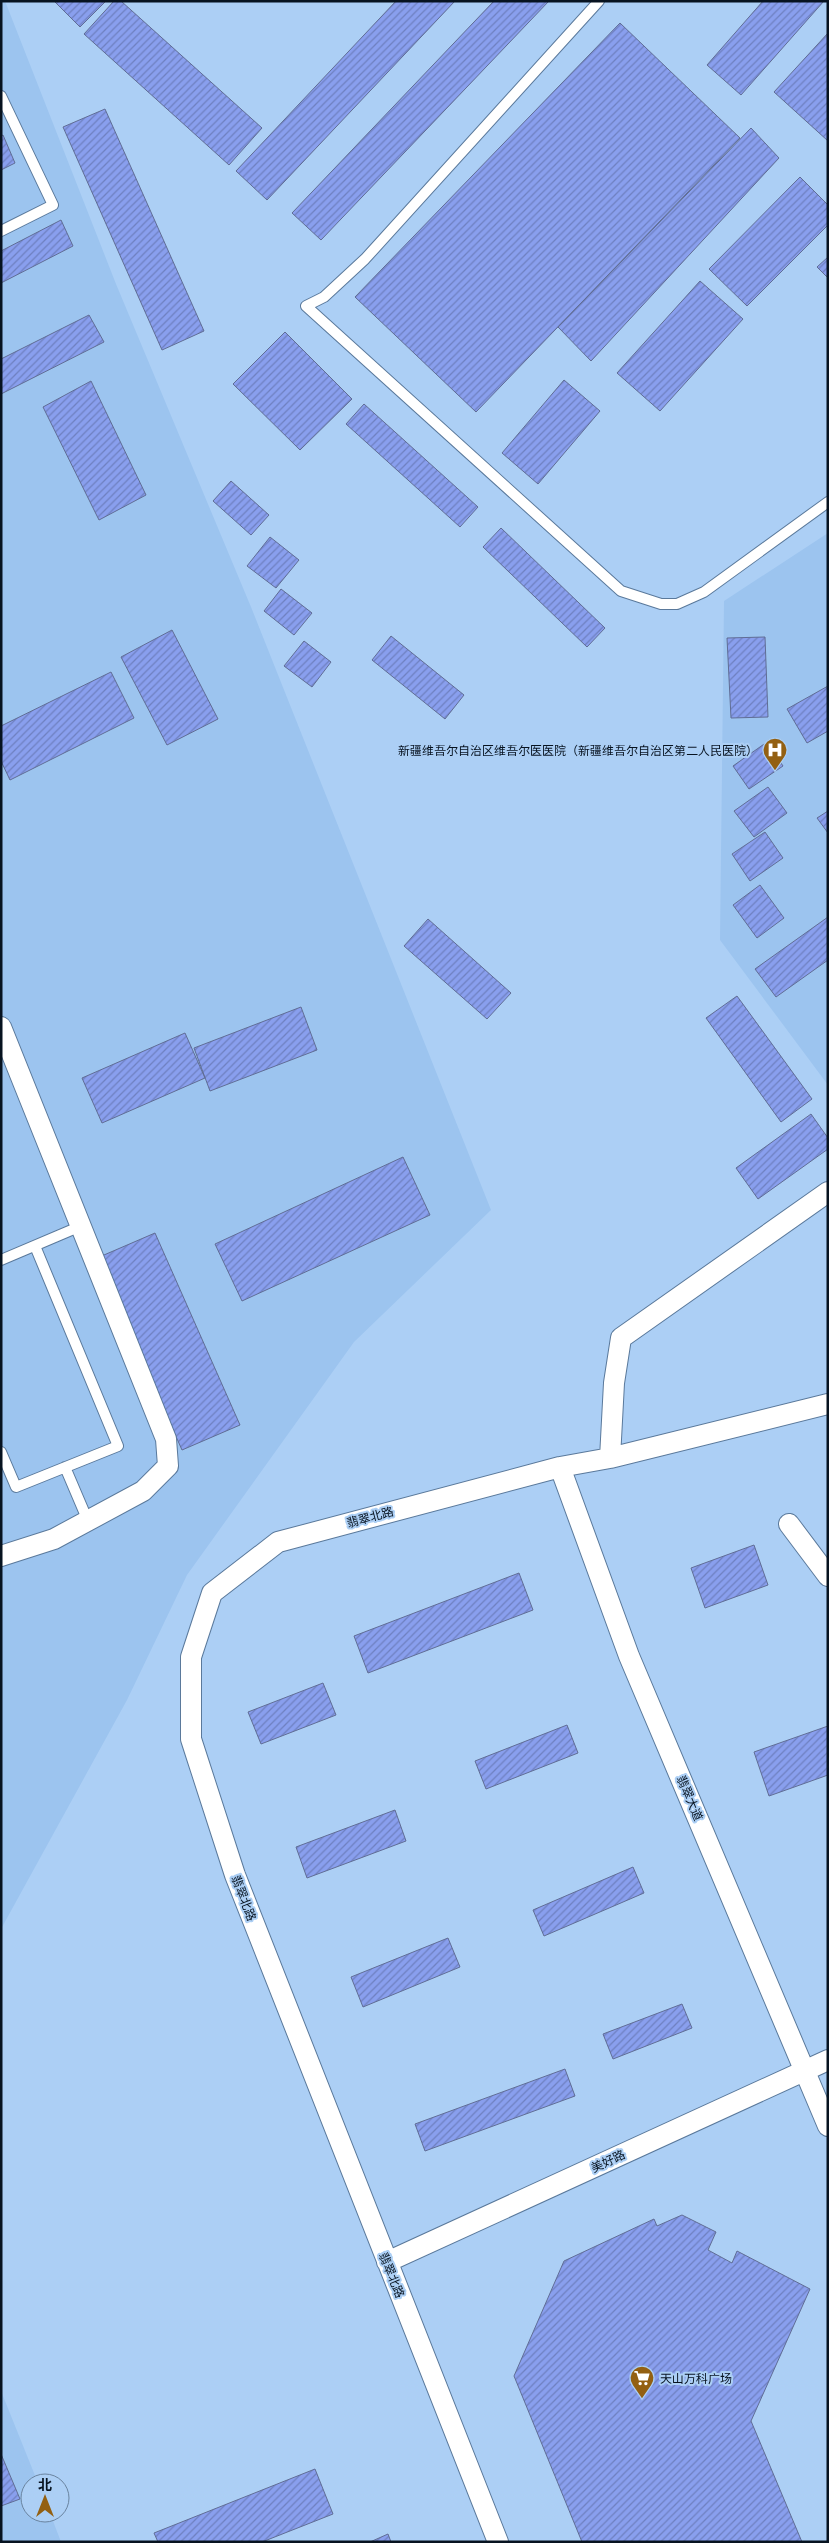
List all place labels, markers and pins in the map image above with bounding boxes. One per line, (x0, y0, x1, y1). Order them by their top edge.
hospital icon: 新疆维吾尔自治区维吾尔医医院（新疆维吾尔自治区第二人民医院） (762, 737, 788, 771)
place label: 新疆维吾尔自治区维吾尔医医院（新疆维吾尔自治区第二人民医院） (398, 743, 758, 758)
supermarket icon: 天山万科广场 (629, 2365, 655, 2399)
place label: 天山万科广场 (660, 2371, 732, 2386)

